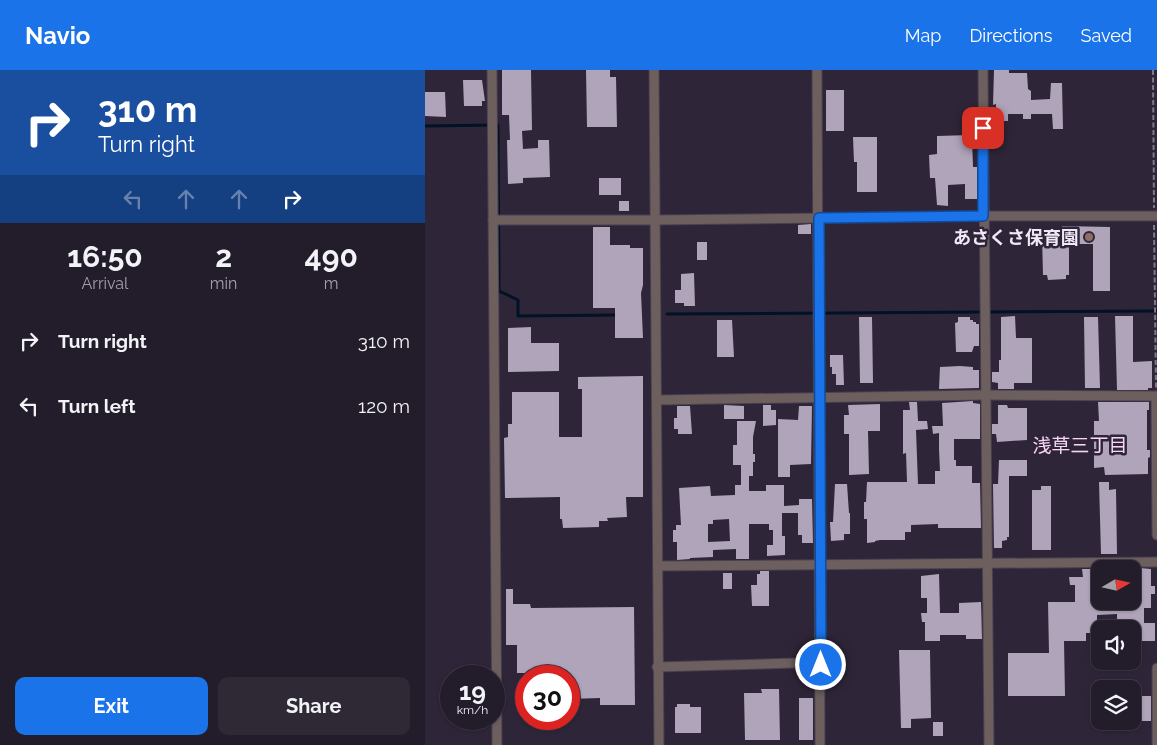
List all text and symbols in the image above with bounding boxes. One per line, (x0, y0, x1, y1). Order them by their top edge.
text: Navio (25, 21, 90, 50)
text: Map (905, 25, 941, 46)
text: Directions (969, 25, 1053, 46)
text: Saved (1081, 25, 1132, 46)
text: 310 m (98, 89, 197, 130)
icon: right (15, 90, 80, 155)
pin (962, 107, 1004, 149)
icon: arrive (969, 114, 997, 142)
text: Turn right (98, 131, 195, 157)
icon: left (119, 185, 147, 213)
icon: ahead (172, 185, 200, 213)
icon: ahead (225, 185, 253, 213)
icon: right (278, 185, 306, 213)
place label: あさくさ保育園 (953, 227, 1079, 248)
marker: あさくさ保育園 (1083, 231, 1095, 243)
text: 16:50 (67, 239, 143, 274)
text: 2 (215, 239, 232, 274)
text: 490 (305, 239, 358, 274)
text: Arrival (81, 274, 128, 293)
text: min (210, 274, 237, 293)
text: m (324, 274, 339, 293)
icon: right (15, 327, 43, 355)
text: Turn right (58, 330, 147, 352)
text: 310 m (358, 330, 410, 352)
icon: left (15, 392, 43, 420)
text: Turn left (58, 395, 135, 417)
text: 120 m (358, 395, 410, 417)
district label: 浅草三丁目 (1032, 434, 1128, 456)
north arrow (1091, 560, 1141, 610)
map controls (1091, 560, 1141, 730)
button: sound (1091, 620, 1141, 670)
position arrow (794, 638, 846, 690)
speed limit sign: 30 (515, 665, 580, 730)
text: 19 (459, 676, 486, 706)
button: Exit (15, 677, 208, 735)
button: Share (218, 677, 410, 735)
button: layers (1091, 680, 1141, 730)
text: km/h (457, 703, 488, 717)

